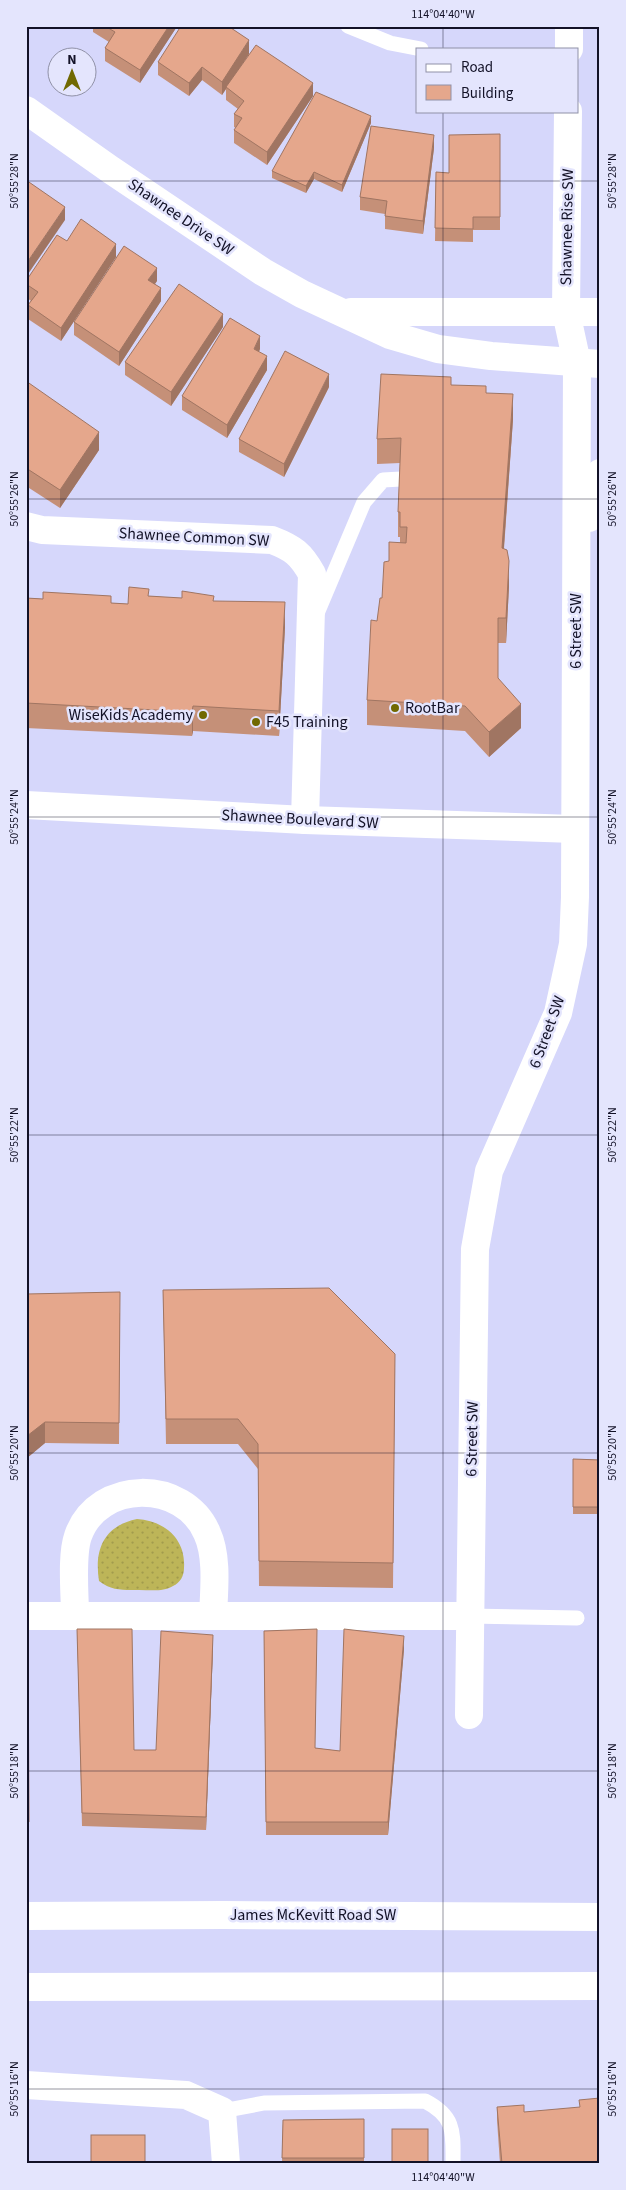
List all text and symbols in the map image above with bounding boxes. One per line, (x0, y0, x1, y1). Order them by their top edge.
text: 114°04'40"W (411, 6, 475, 23)
north arrow (48, 48, 98, 98)
legend (416, 48, 578, 112)
text: N (67, 50, 77, 70)
text: Road (461, 57, 493, 78)
text: Building (461, 83, 514, 104)
text: 50°55'28"N (6, 153, 23, 209)
text: 50°55'28"N (604, 153, 621, 209)
street label: Shawnee Rise SW (555, 168, 579, 286)
street label: Shawnee Drive SW (124, 173, 239, 261)
text: 50°55'26"N (6, 471, 23, 527)
text: 50°55'26"N (604, 471, 621, 527)
street label: Shawnee Common SW (118, 522, 270, 552)
street label: 6 Street SW (565, 593, 587, 669)
place label: RootBar (405, 697, 460, 719)
marker: RootBar (389, 702, 401, 714)
place label: WiseKids Academy (68, 704, 194, 726)
marker: WiseKids Academy (197, 709, 209, 721)
place label: F45 Training (266, 711, 348, 733)
marker: F45 Training (250, 716, 262, 728)
text: 50°55'24"N (6, 789, 23, 845)
text: 50°55'24"N (604, 789, 621, 845)
street label: Shawnee Boulevard SW (221, 804, 380, 834)
street label: 6 Street SW (524, 992, 570, 1071)
text: 50°55'22"N (6, 1107, 23, 1163)
text: 50°55'22"N (604, 1107, 621, 1163)
street label: 6 Street SW (460, 1401, 484, 1477)
text: 50°55'20"N (6, 1425, 23, 1481)
text: 50°55'20"N (604, 1425, 621, 1481)
text: 50°55'18"N (6, 1743, 23, 1799)
text: 50°55'18"N (604, 1743, 621, 1799)
street label: James McKevitt Road SW (230, 1904, 397, 1926)
text: 50°55'16"N (6, 2061, 23, 2117)
text: 50°55'16"N (604, 2061, 621, 2117)
text: 114°04'40"W (411, 2169, 475, 2186)

